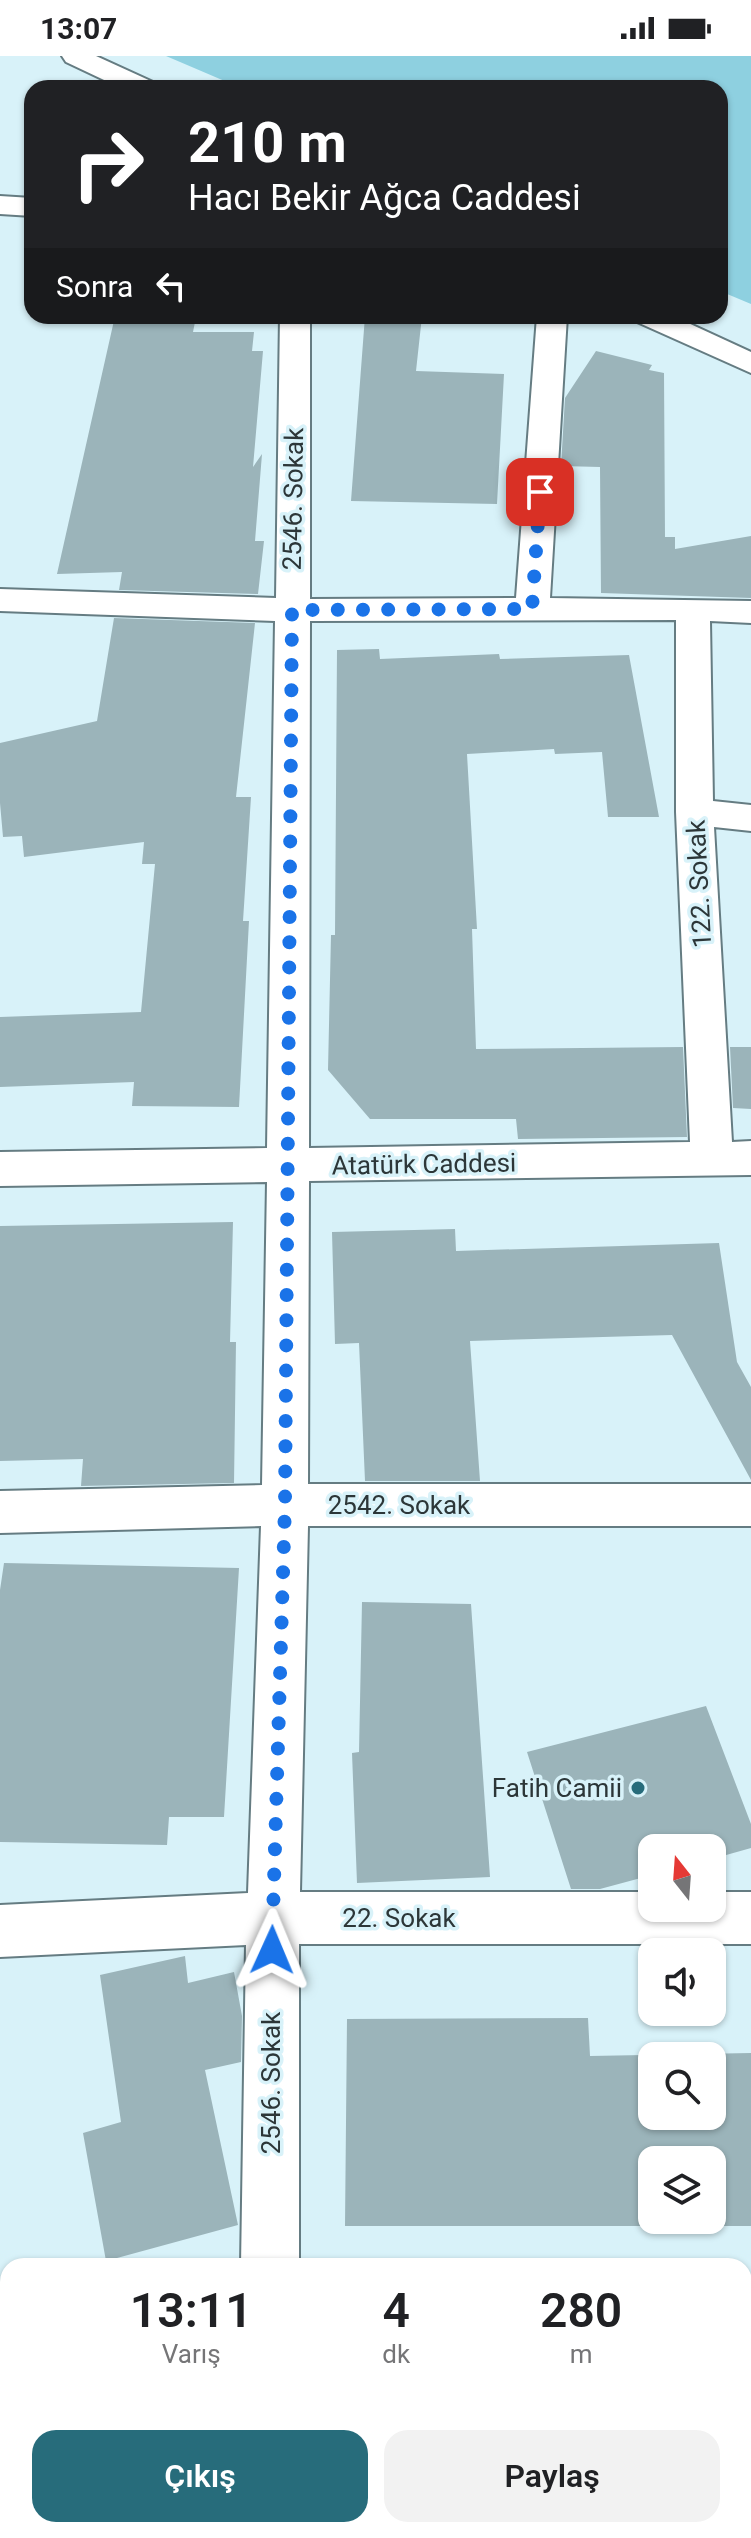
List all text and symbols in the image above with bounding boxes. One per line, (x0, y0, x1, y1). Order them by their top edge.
text: 13:07 (40, 11, 117, 46)
text: 210 m (188, 110, 347, 176)
icon: right (56, 112, 160, 216)
text: Hacı Bekir Ağca Caddesi (188, 177, 581, 219)
icon: left (149, 264, 193, 308)
text: Sonra (56, 269, 133, 304)
street label: 2546. Sokak (277, 427, 309, 571)
pin (506, 458, 574, 526)
icon: arrive (518, 470, 562, 514)
street label: 122. Sokak (681, 819, 717, 949)
street label: Atatürk Caddesi (331, 1147, 517, 1181)
street label: 2542. Sokak (328, 1490, 471, 1520)
place label: Fatih Camii (492, 1773, 622, 1803)
marker: Fatih Camii (629, 1779, 647, 1797)
north arrow (638, 1834, 726, 1922)
map controls (638, 1834, 726, 2234)
street label: 22. Sokak (342, 1903, 456, 1933)
position arrow (230, 1908, 314, 1992)
button: sound (638, 1938, 726, 2026)
street label: 2546. Sokak (256, 2011, 286, 2154)
button: search (638, 2042, 726, 2130)
button: layers (638, 2146, 726, 2234)
text: 13:11 (130, 2282, 253, 2339)
text: 4 (383, 2282, 410, 2339)
text: 280 (540, 2282, 622, 2339)
text: Varış (162, 2339, 221, 2369)
text: dk (382, 2339, 410, 2369)
text: m (570, 2339, 592, 2369)
button: Çıkış (32, 2430, 368, 2522)
button: Paylaş (384, 2430, 720, 2522)

